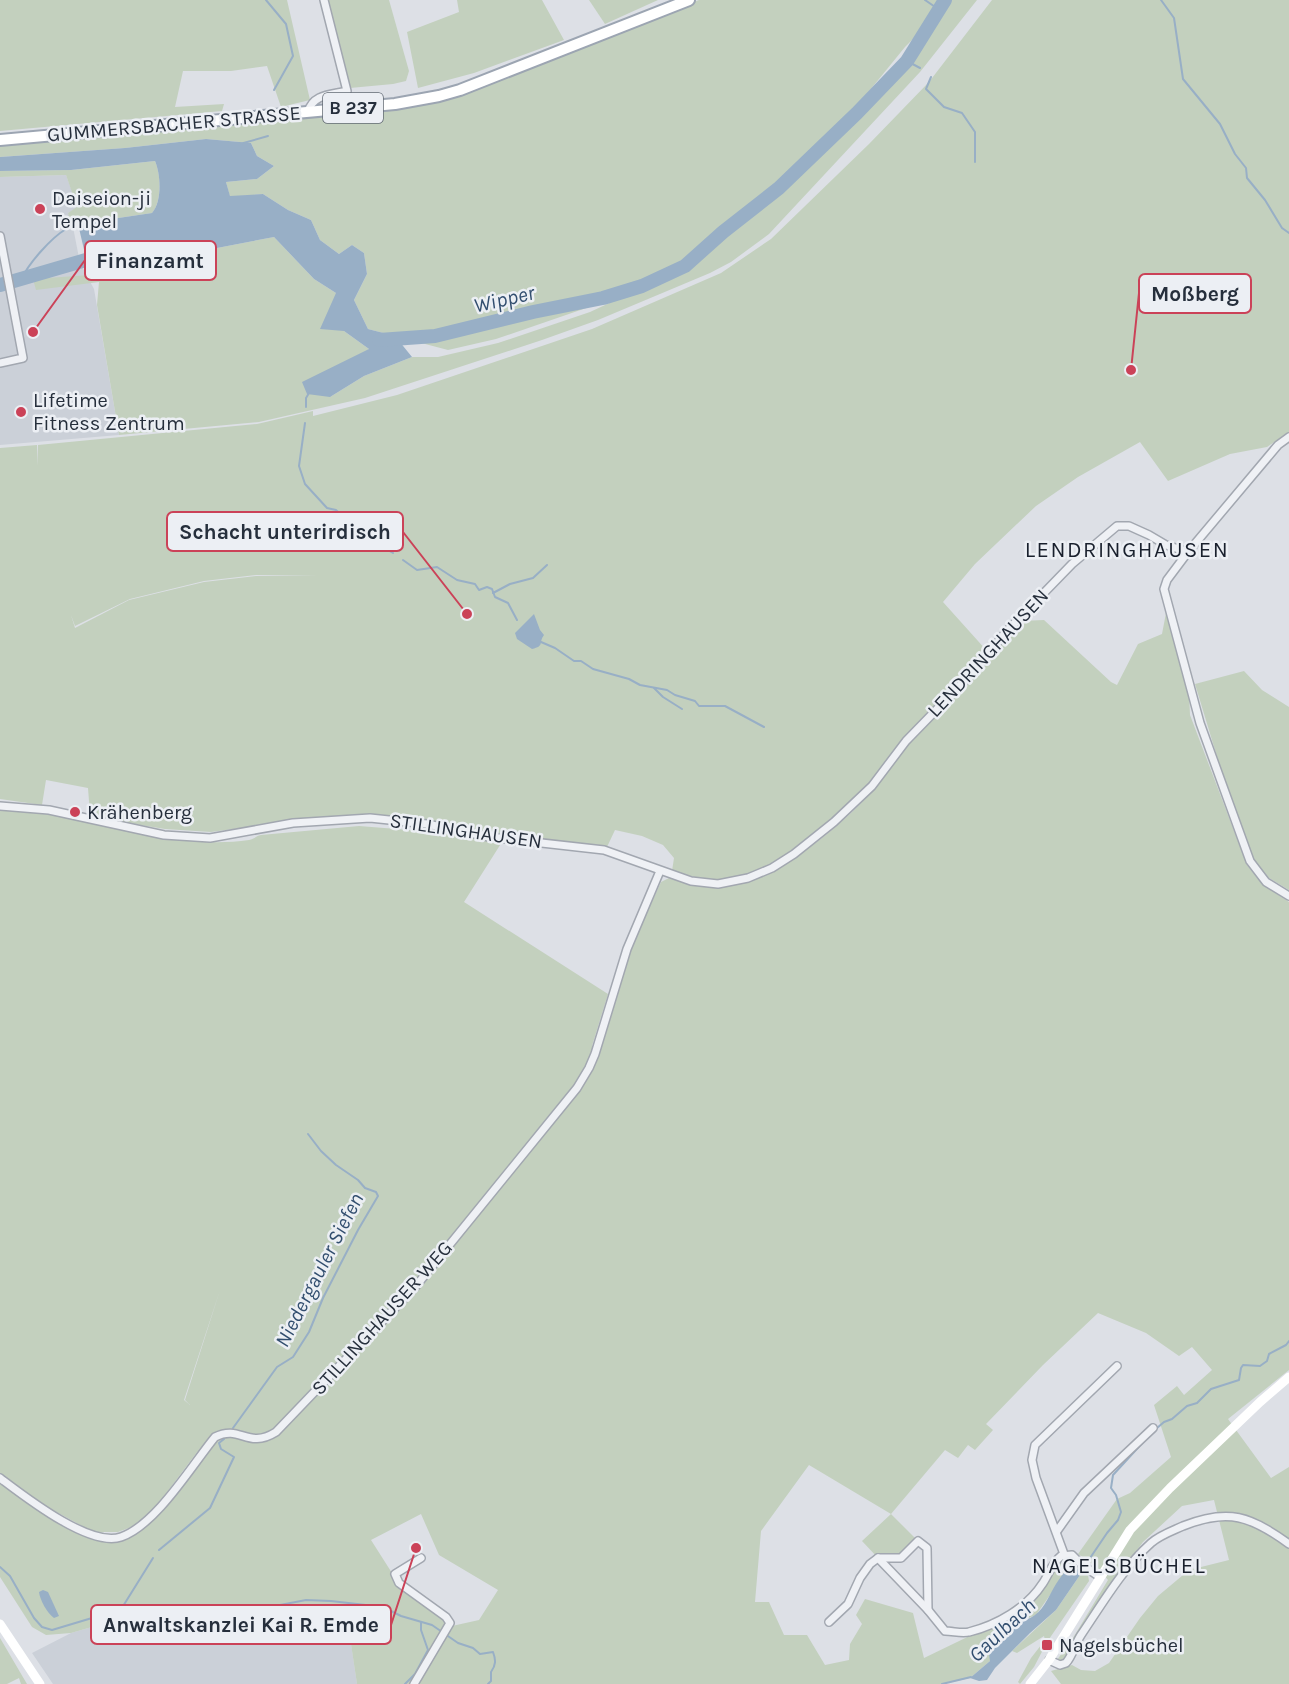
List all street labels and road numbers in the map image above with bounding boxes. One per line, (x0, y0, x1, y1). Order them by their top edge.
road number: B 237 (323, 93, 383, 123)
street label: GUMMERSBACHER STRASSE (46, 101, 302, 147)
street label: LENDRINGHAUSEN (923, 584, 1053, 722)
street label: STILLINGHAUSEN (388, 809, 544, 853)
street label: STILLINGHAUSER WEG (307, 1236, 457, 1400)

